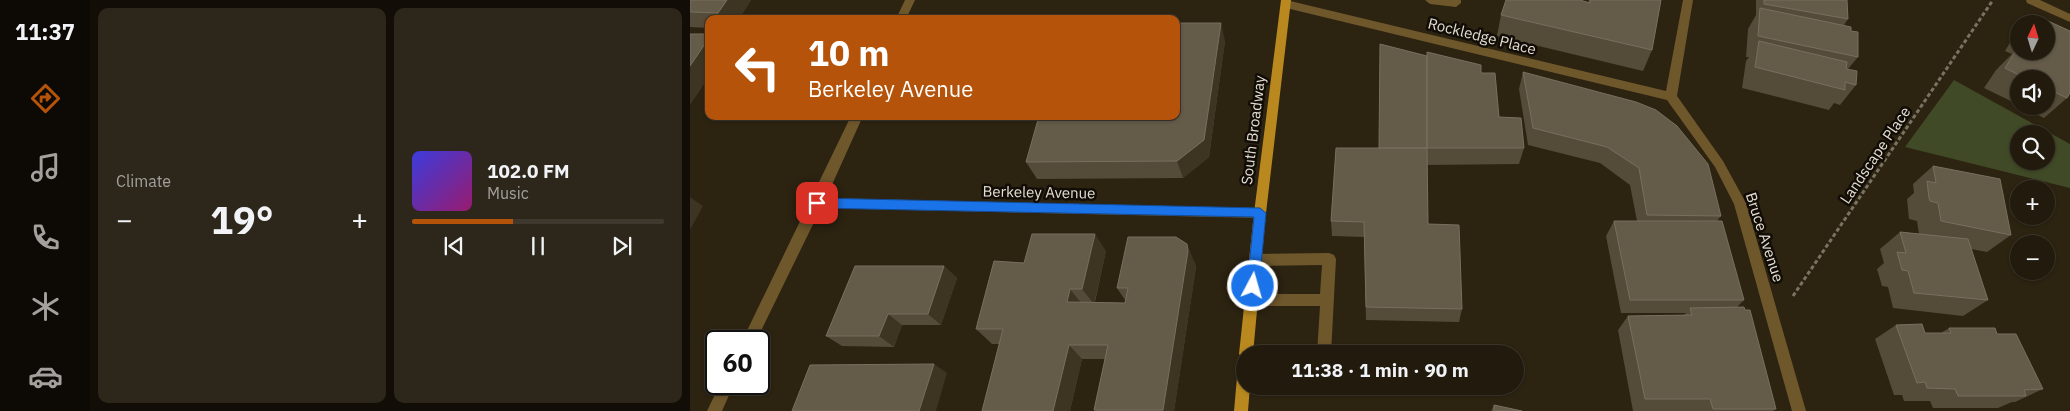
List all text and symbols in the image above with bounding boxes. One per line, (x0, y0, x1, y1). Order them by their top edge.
street label: Rockledge Place (1426, 13, 1538, 59)
north arrow (2010, 15, 2055, 60)
map controls (2010, 15, 2055, 280)
text: 11:37 (15, 17, 75, 46)
text: 10 m (808, 30, 890, 76)
icon: left (725, 35, 790, 100)
button: sound (2010, 70, 2055, 115)
text: Berkeley Avenue (808, 74, 973, 103)
street label: South Broadway (1237, 74, 1269, 186)
icon: directions (28, 81, 63, 116)
street label: Landscape Place (1836, 103, 1914, 207)
button: search (2010, 125, 2055, 170)
icon: music (28, 150, 63, 185)
text: 102.0 FM (487, 159, 570, 183)
text: Climate (116, 171, 171, 191)
button: + (2010, 180, 2055, 225)
pin (796, 182, 838, 224)
street label: Berkeley Avenue (982, 182, 1096, 202)
text: Music (487, 183, 529, 203)
icon: arrive (803, 189, 831, 217)
street label: Bruce Avenue (1742, 190, 1788, 284)
text: 19° (210, 195, 274, 244)
text: − (116, 201, 133, 238)
text: + (351, 201, 368, 238)
icon: phone (28, 220, 63, 255)
icon: previous (440, 232, 468, 260)
icon: pause (524, 232, 552, 260)
icon: next (608, 232, 636, 260)
button: − (2010, 235, 2055, 280)
position arrow (1226, 259, 1278, 311)
icon: climate (28, 289, 63, 324)
speed limit sign: 60 (705, 330, 770, 395)
text: 11:38 · 1 min · 90 m (1291, 358, 1469, 382)
icon: car (28, 359, 63, 394)

